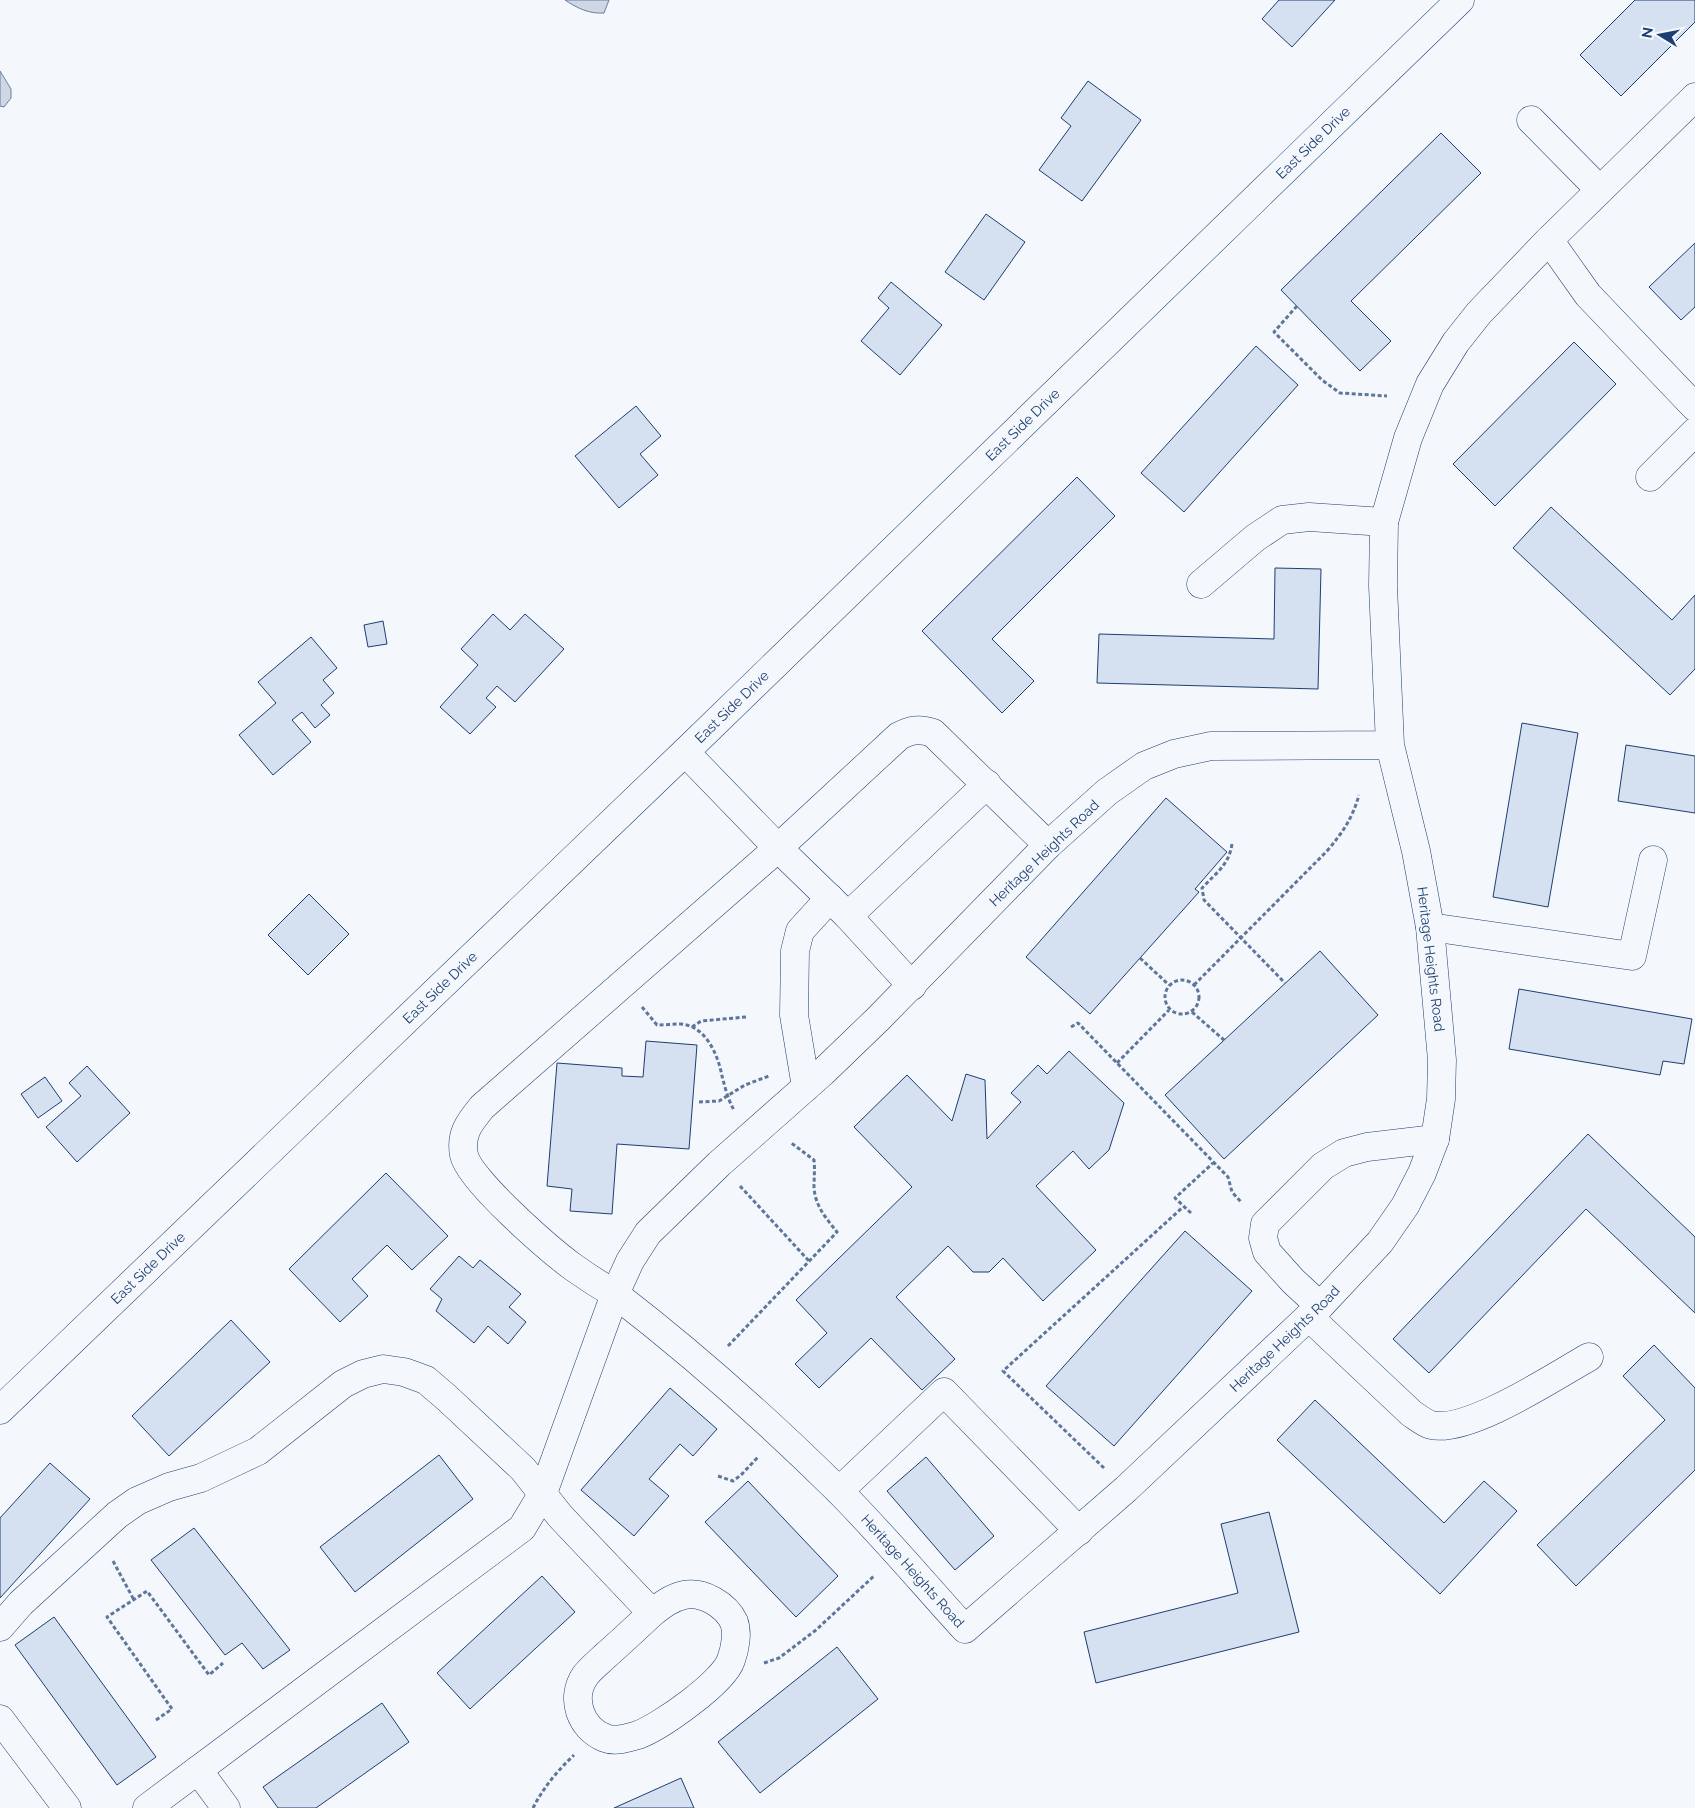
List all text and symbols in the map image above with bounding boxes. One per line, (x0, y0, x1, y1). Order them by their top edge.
north arrow (1635, 10, 1685, 60)
text: N (1638, 26, 1656, 39)
street label: East Side Drive (1273, 103, 1353, 182)
street label: East Side Drive (982, 385, 1063, 464)
street label: East Side Drive (691, 667, 772, 746)
street label: Heritage Heights Road (986, 797, 1102, 909)
street label: Heritage Heights Road (1414, 886, 1448, 1032)
street label: East Side Drive (400, 948, 480, 1027)
street label: East Side Drive (107, 1229, 188, 1307)
street label: Heritage Heights Road (1226, 1282, 1343, 1395)
street label: Heritage Heights Road (858, 1511, 968, 1631)

